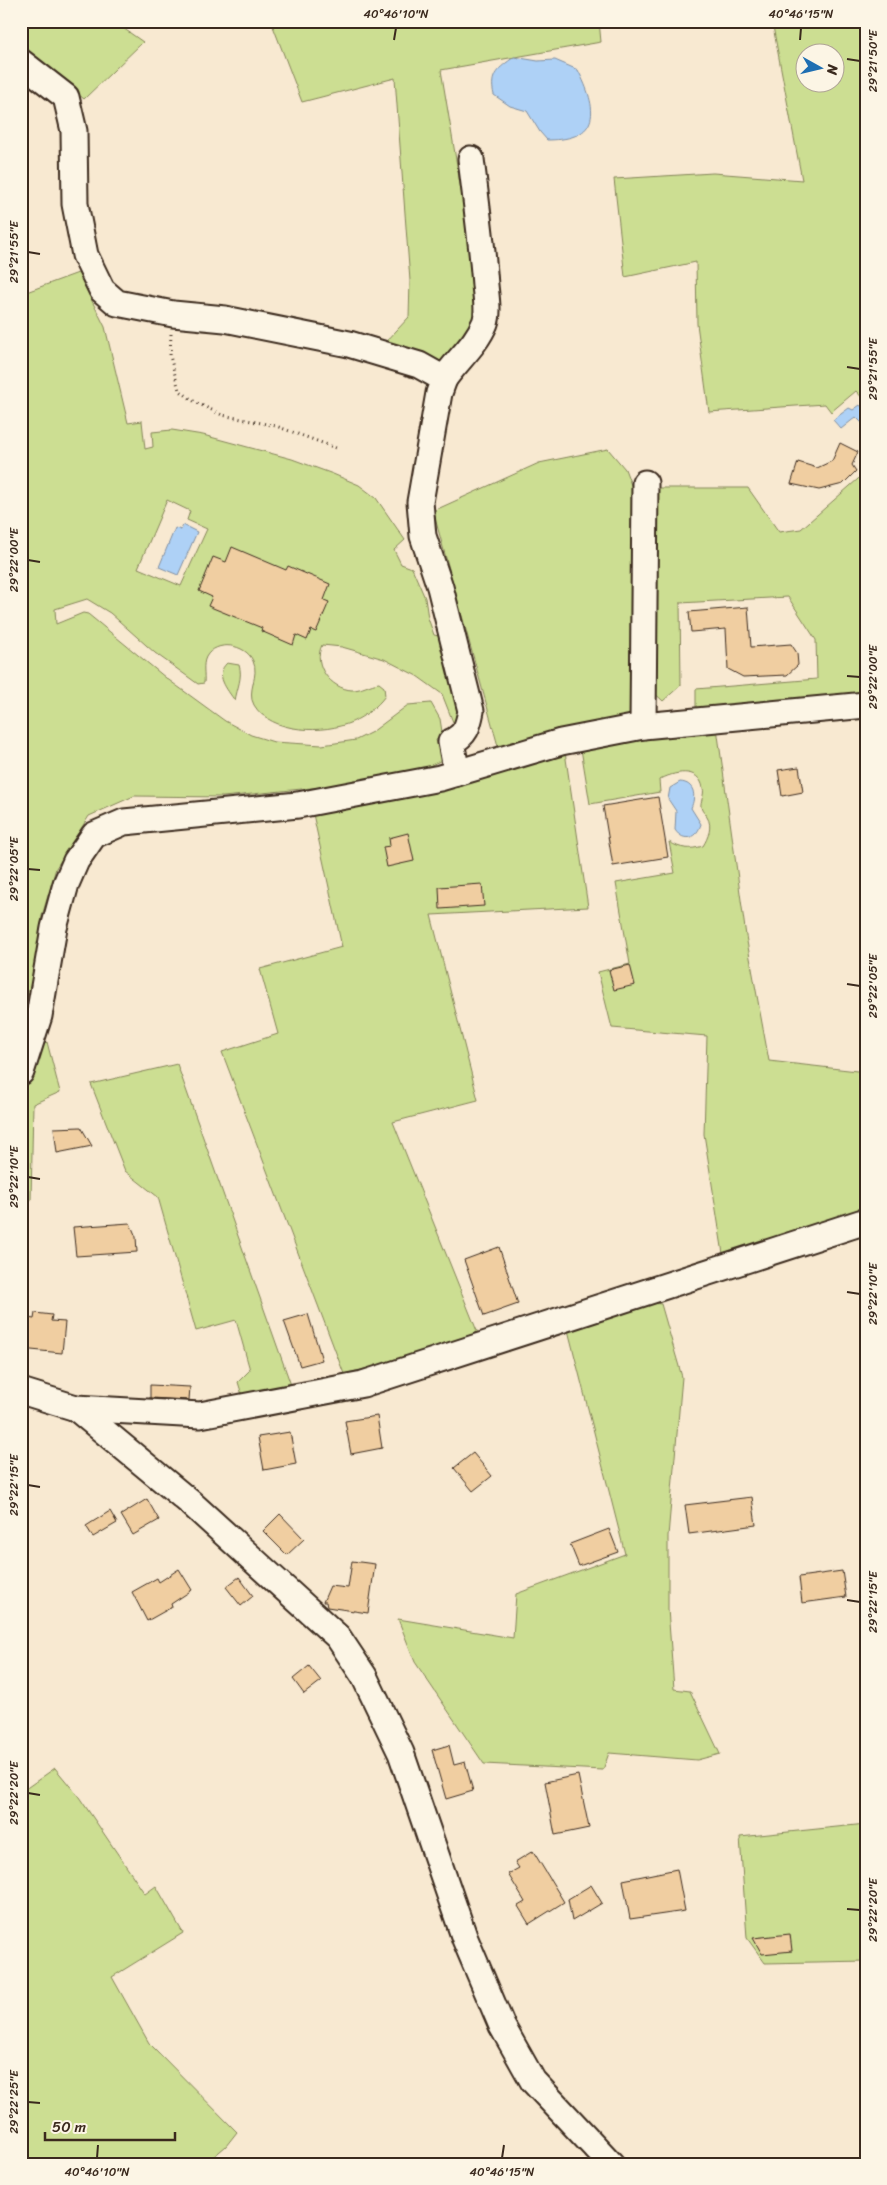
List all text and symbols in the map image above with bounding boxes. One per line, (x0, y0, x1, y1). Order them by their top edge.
text: 40°46'10"N (363, 3, 429, 25)
text: 40°46'15"N (769, 3, 834, 25)
text: 29°21'50"E (862, 28, 884, 92)
north arrow (794, 42, 844, 92)
text: N (819, 62, 846, 77)
text: 29°21'55"E (3, 220, 25, 283)
text: 29°21'55"E (862, 337, 884, 400)
text: 29°22'00"E (3, 526, 25, 592)
text: 29°22'00"E (862, 643, 884, 709)
text: 29°22'05"E (3, 836, 25, 901)
text: 29°22'05"E (862, 953, 884, 1018)
text: 29°22'10"E (3, 1145, 25, 1208)
text: 29°22'10"E (862, 1262, 884, 1325)
text: 29°22'15"E (3, 1453, 25, 1516)
text: 29°22'15"E (862, 1570, 884, 1633)
text: 29°22'20"E (3, 1760, 25, 1825)
text: 29°22'20"E (862, 1877, 884, 1942)
text: 29°22'25"E (3, 2069, 25, 2134)
scale bar (45, 2110, 175, 2142)
text: 50 m (52, 2114, 87, 2140)
text: 40°46'10"N (64, 2161, 130, 2183)
text: 40°46'15"N (470, 2161, 535, 2183)

